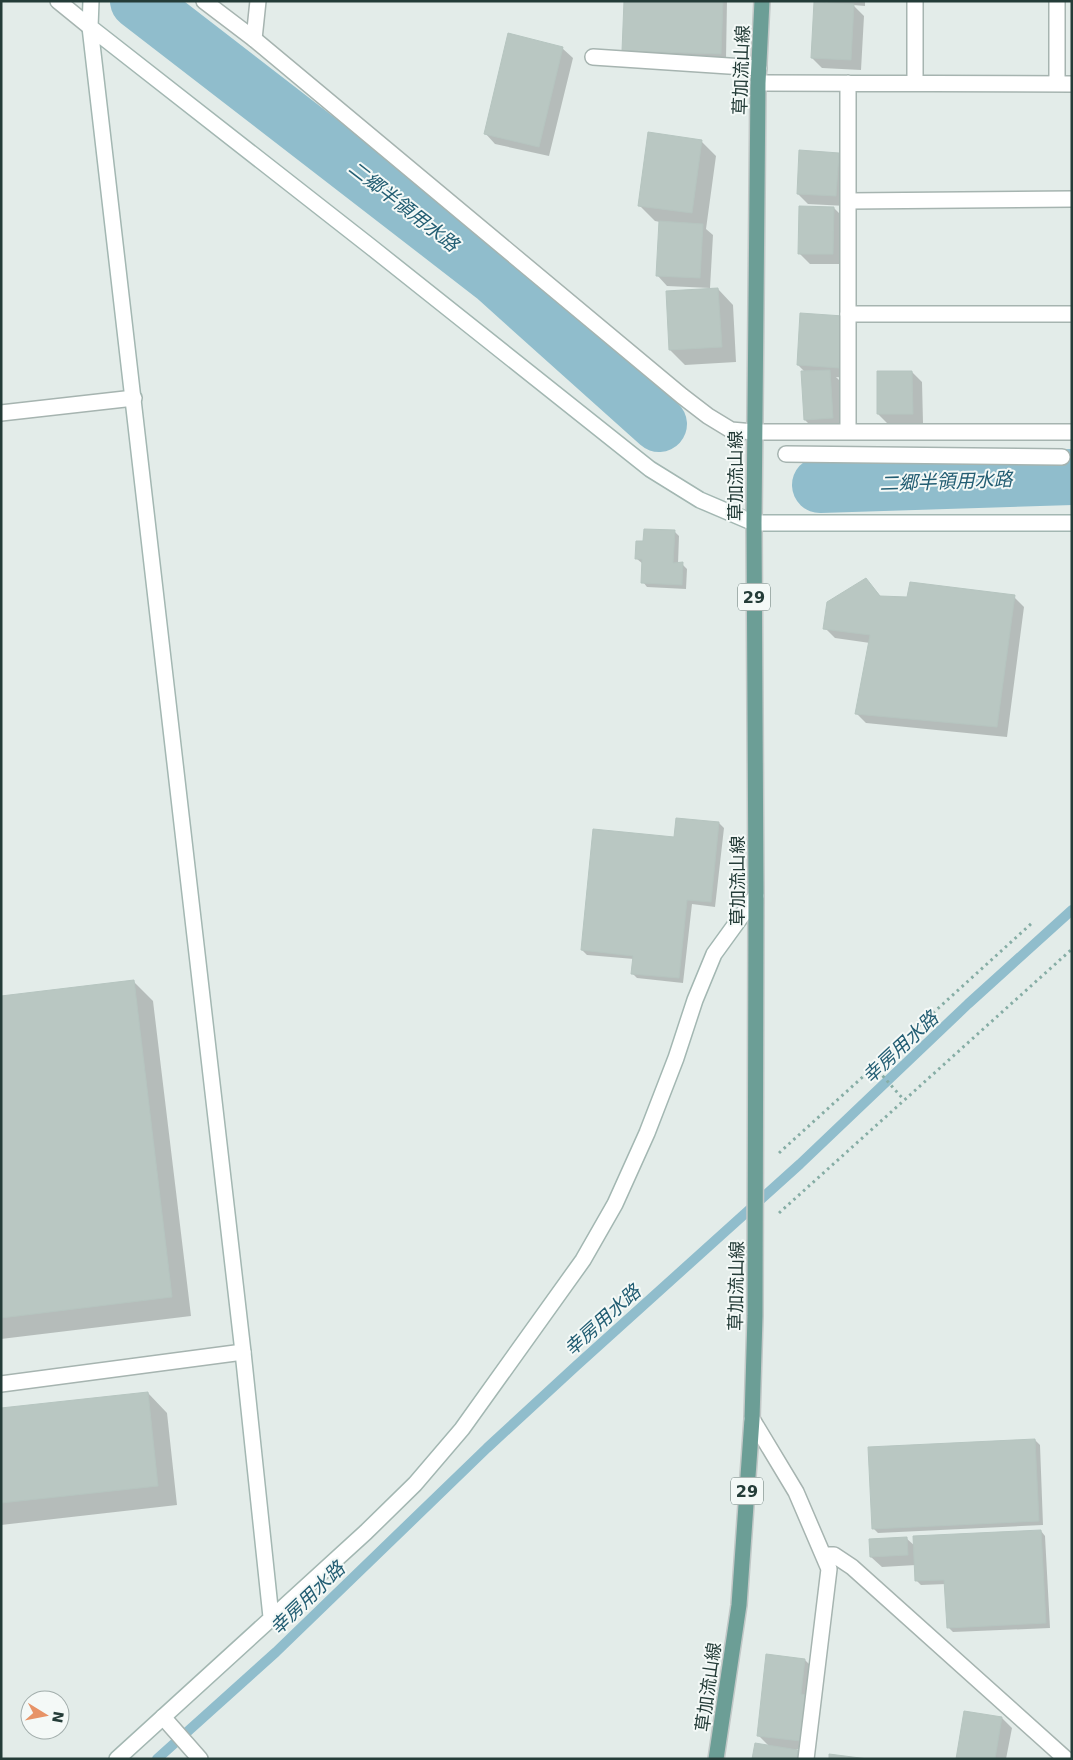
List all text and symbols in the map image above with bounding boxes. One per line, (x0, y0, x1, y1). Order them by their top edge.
street label: 草加流山線 (729, 25, 753, 115)
water label: 二郷半領用水路 (345, 156, 465, 257)
street label: 草加流山線 (725, 431, 746, 521)
water label: 二郷半領用水路 (879, 468, 1015, 494)
road number: 29 (738, 584, 770, 610)
street label: 草加流山線 (727, 836, 748, 926)
water label: 幸房用水路 (858, 1005, 944, 1087)
street label: 草加流山線 (725, 1241, 747, 1331)
water label: 幸房用水路 (559, 1279, 646, 1360)
road number: 29 (731, 1478, 763, 1504)
water label: 幸房用水路 (265, 1556, 350, 1639)
street label: 草加流山線 (691, 1641, 725, 1733)
north arrow (20, 1690, 70, 1740)
text: N (49, 1710, 67, 1724)

